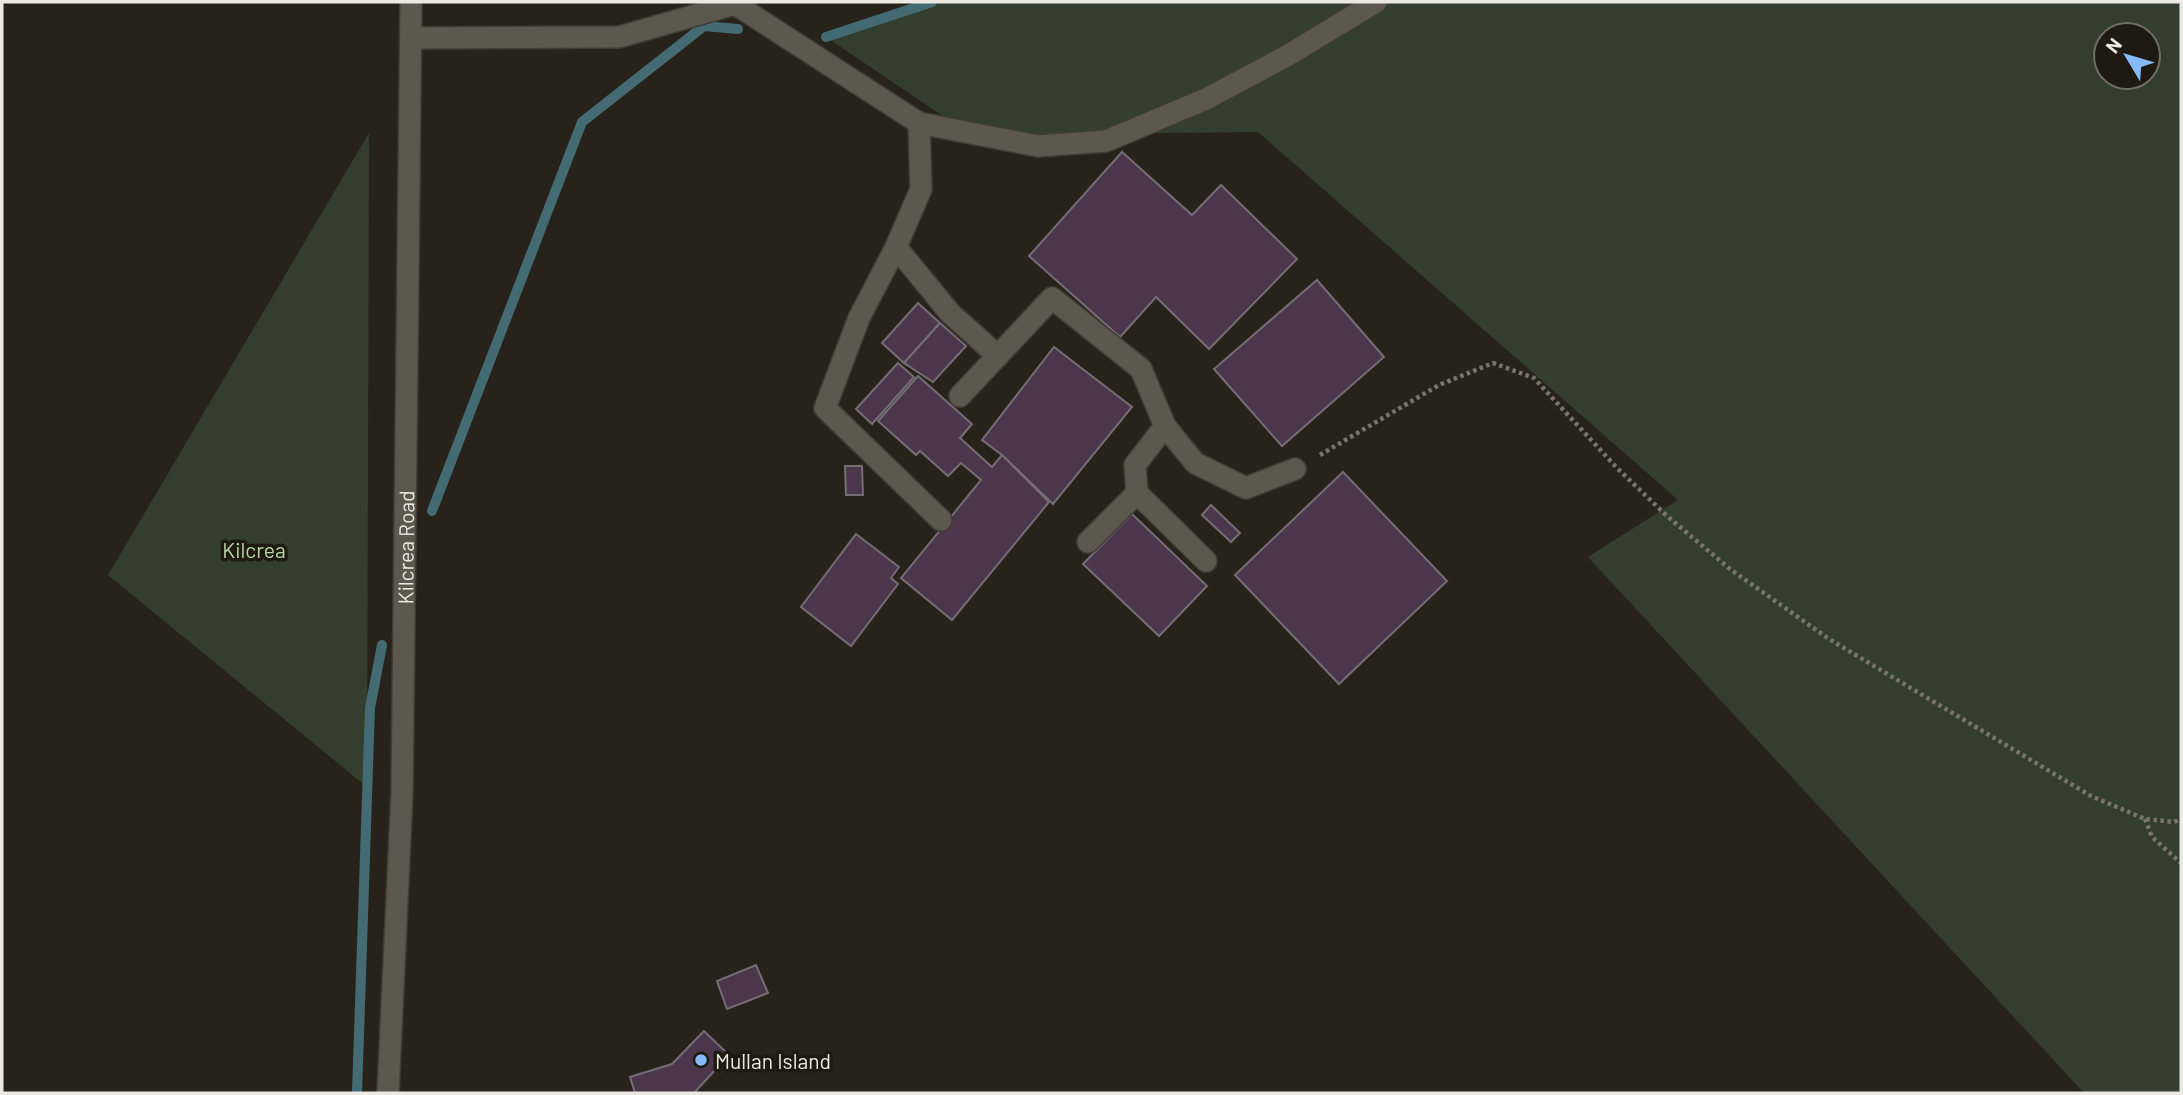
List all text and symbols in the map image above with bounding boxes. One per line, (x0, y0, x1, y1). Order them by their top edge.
north arrow (2092, 21, 2162, 91)
text: N (2100, 33, 2126, 57)
street label: Kilcrea Road (392, 490, 418, 604)
park label: Kilcrea (222, 537, 286, 562)
place label: Mullan Island (715, 1048, 831, 1073)
marker: Mullan Island (693, 1052, 709, 1068)

